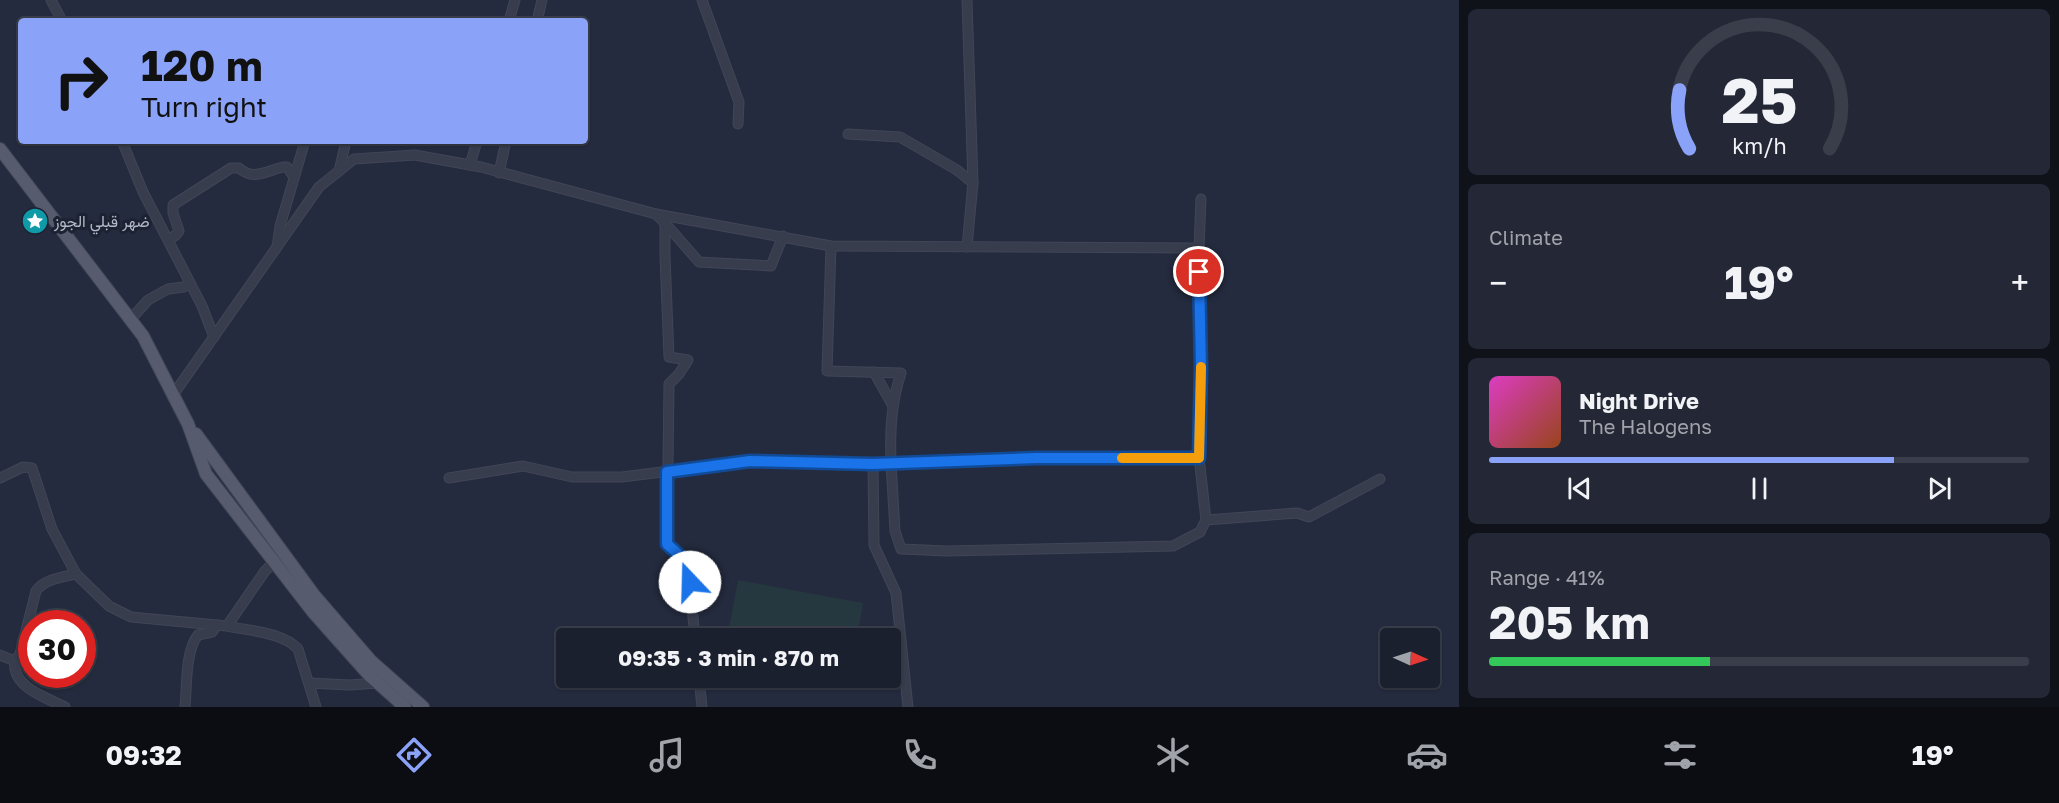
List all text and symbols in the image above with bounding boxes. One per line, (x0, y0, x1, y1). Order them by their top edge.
text: 120 m (141, 40, 263, 90)
icon: right (42, 42, 120, 120)
text: 25 (1721, 62, 1797, 137)
text: Turn right (141, 91, 267, 123)
text: km/h (1732, 133, 1786, 159)
place icon: ضهر قبلي الجوز (20, 206, 50, 236)
place label: ضهر قبلي الجوز (53, 211, 150, 235)
text: Climate (1489, 225, 1563, 249)
pin (1173, 246, 1224, 297)
icon: arrive (1182, 255, 1215, 288)
text: 19° (1724, 255, 1794, 309)
text: − (1489, 263, 1507, 302)
text: + (2011, 263, 2029, 302)
text: Night Drive (1579, 387, 1699, 414)
text: The Halogens (1579, 414, 1712, 438)
icon: previous (1563, 472, 1596, 505)
icon: pause (1743, 472, 1776, 505)
icon: next (1923, 472, 1956, 505)
position arrow (658, 550, 722, 614)
text: Range · 41% (1489, 565, 1605, 589)
text: 205 km (1489, 595, 1650, 649)
speed limit sign: 30 (18, 610, 96, 688)
north arrow (1380, 628, 1440, 688)
map controls (1380, 628, 1440, 688)
text: 09:35 · 3 min · 870 m (618, 644, 839, 671)
icon: directions (393, 734, 435, 776)
icon: music (646, 734, 688, 776)
icon: phone (899, 734, 941, 776)
icon: climate (1152, 734, 1194, 776)
icon: car (1406, 734, 1448, 776)
icon: filters (1659, 734, 1701, 776)
text: 09:32 (106, 739, 182, 771)
text: 19° (1912, 739, 1953, 771)

